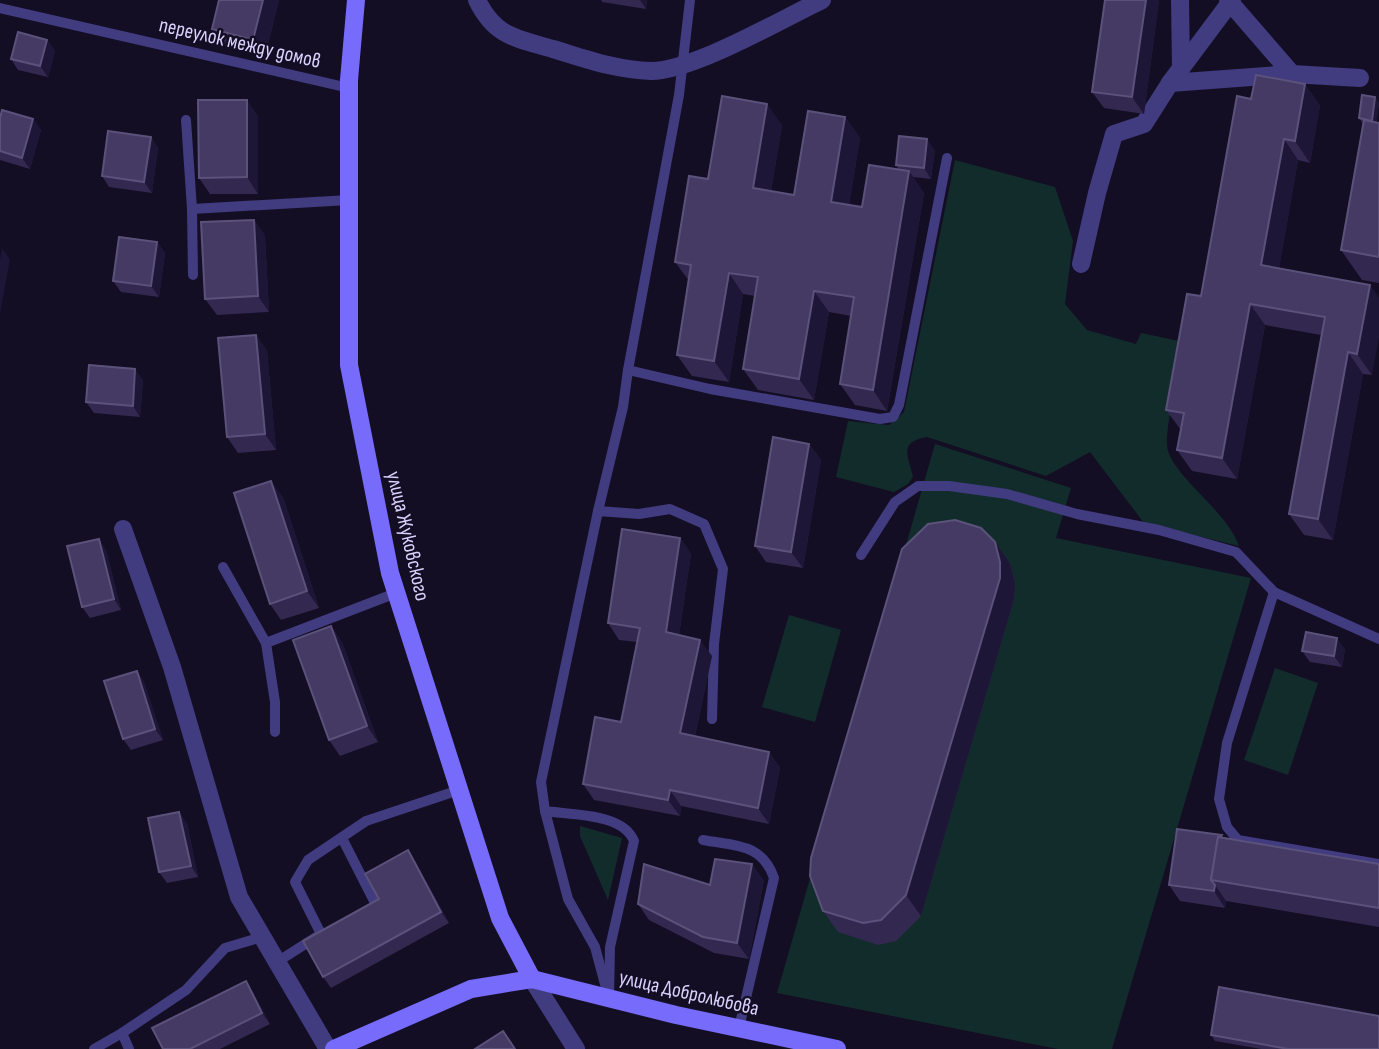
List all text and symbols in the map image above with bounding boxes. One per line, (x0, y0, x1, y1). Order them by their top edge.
street label: переулок между домов (157, 12, 323, 74)
street label: улица Жуковского (381, 469, 435, 603)
street label: улица Добролюбова (617, 965, 761, 1021)

